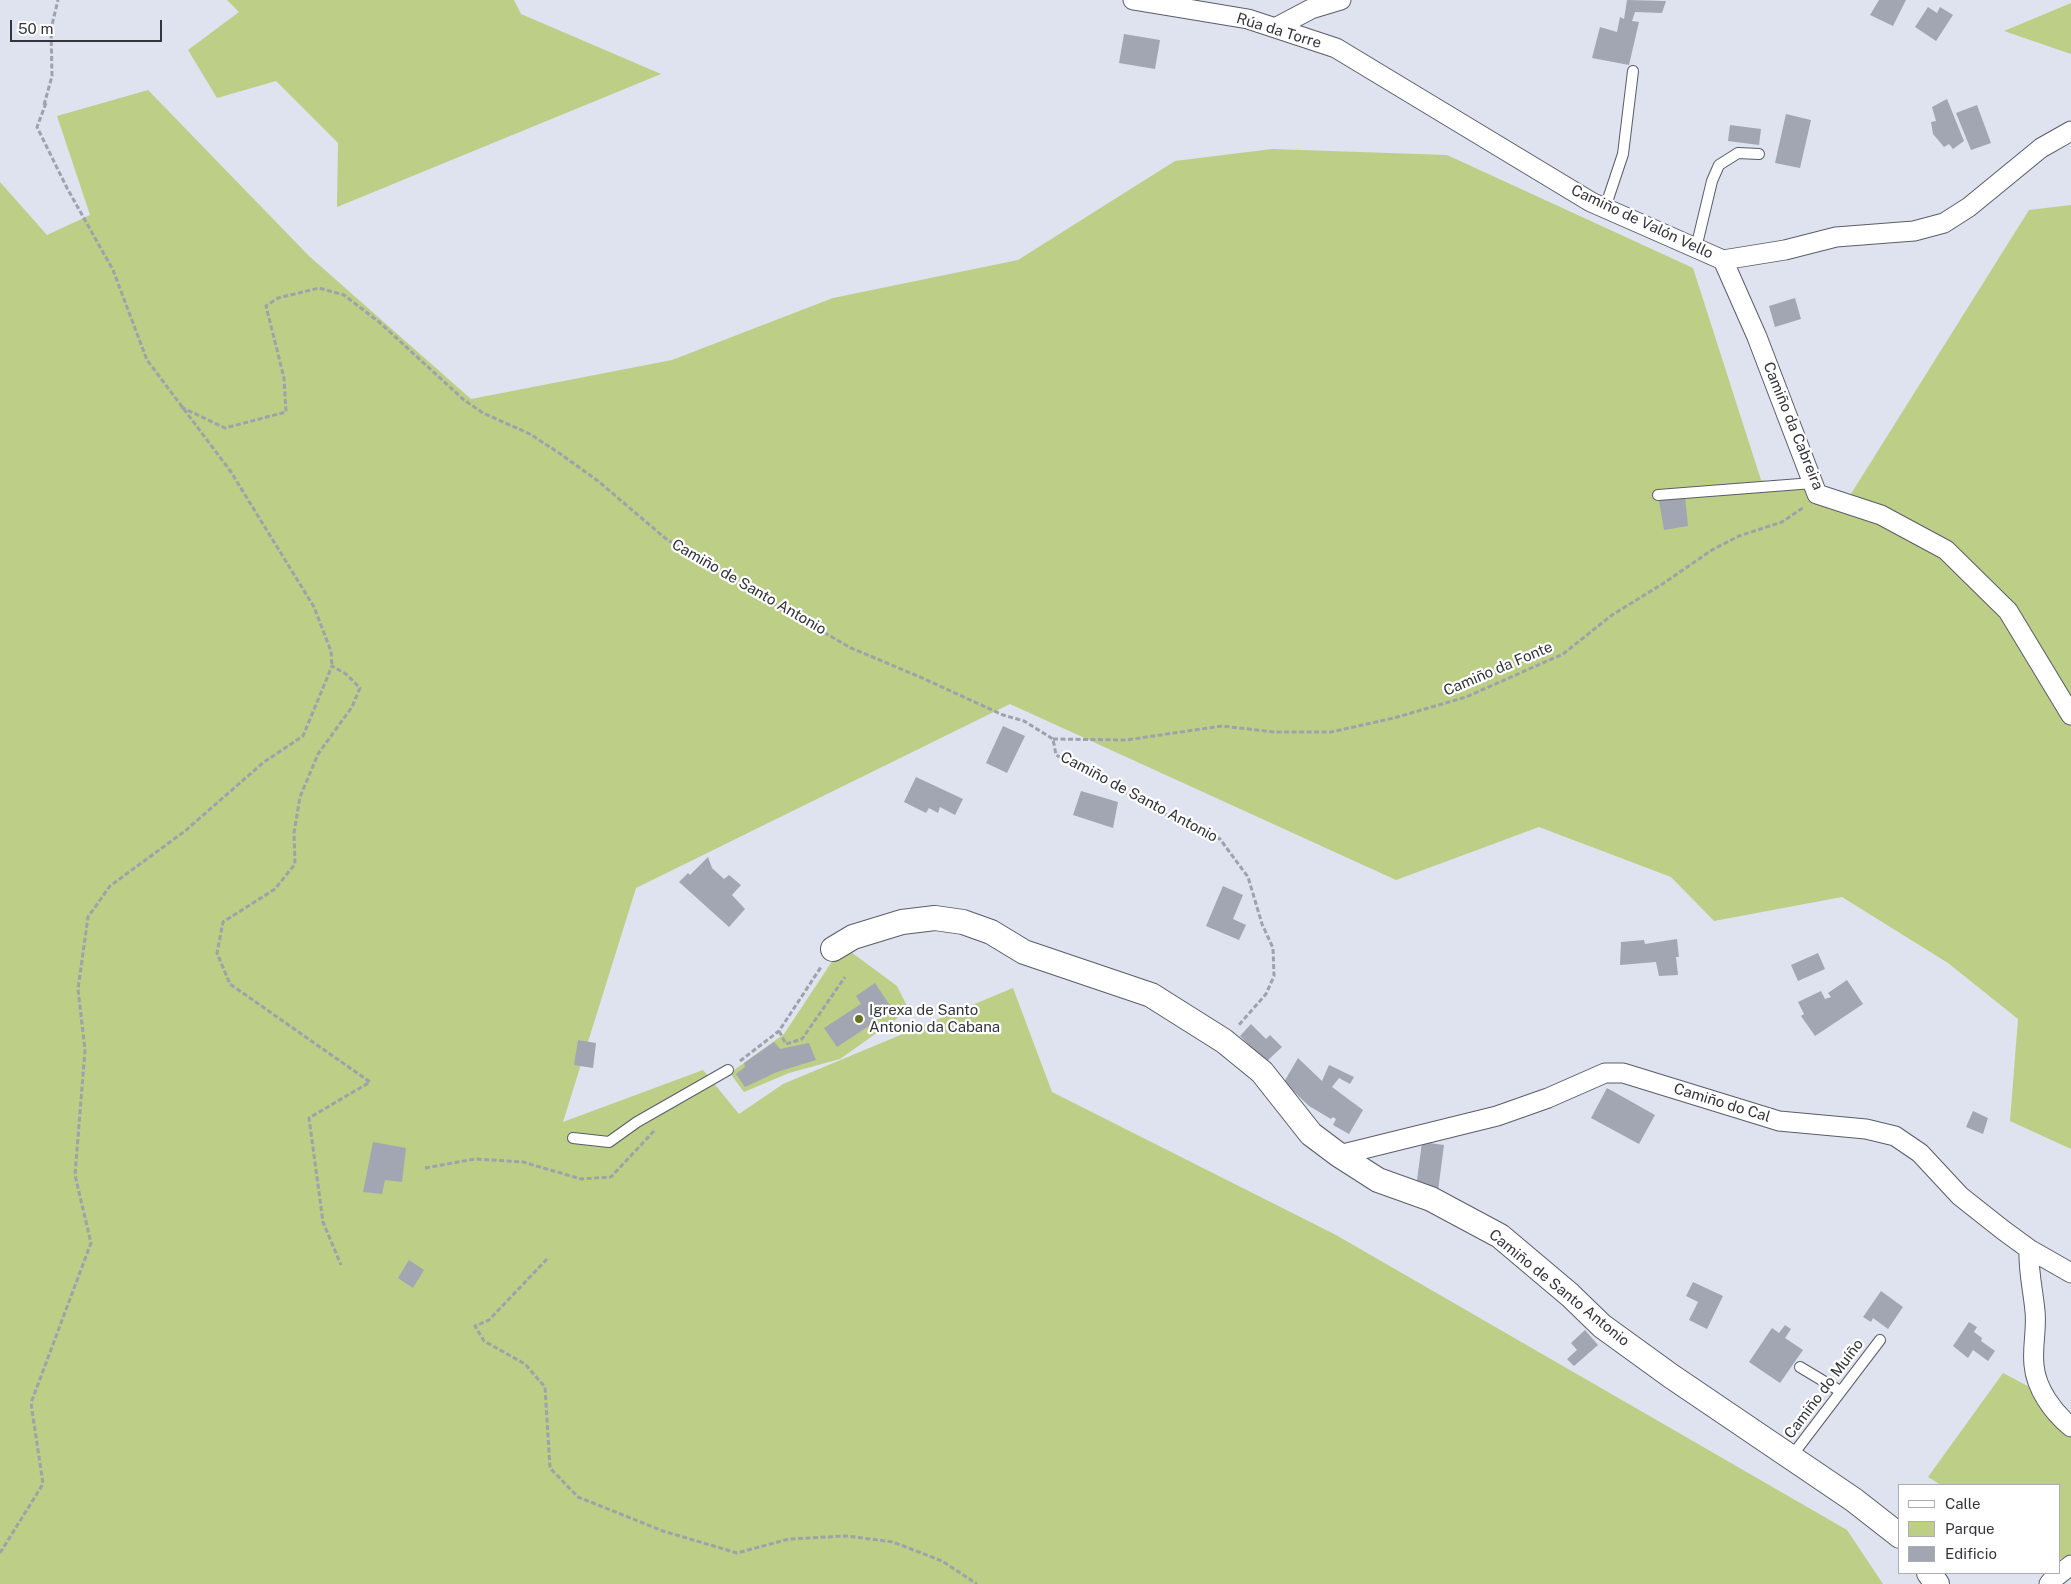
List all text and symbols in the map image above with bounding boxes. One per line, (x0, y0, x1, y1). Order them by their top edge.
scale bar (12, 10, 165, 42)
street label: Rúa da Torre (1234, 10, 1324, 52)
text: 50 m (18, 20, 53, 37)
street label: Camiño de Valón Vello (1568, 181, 1716, 263)
street label: Camiño da Cabreira (1759, 359, 1827, 493)
street label: Camiño de Santo Antonio (669, 535, 829, 639)
street label: Camiño da Fonte (1441, 638, 1555, 700)
street label: Camiño de Santo Antonio (1057, 748, 1221, 846)
place label: Igrexa de Santo Antonio da Cabana (869, 1001, 1000, 1036)
marker: Igrexa de Santo Antonio da Cabana (853, 1013, 865, 1025)
street label: Camiño do Cal (1671, 1080, 1773, 1126)
street label: Camiño de Santo Antonio (1485, 1226, 1633, 1350)
street label: Camiño do Muíño (1781, 1336, 1867, 1442)
legend (1898, 1484, 2061, 1574)
text: Calle (1945, 1495, 1981, 1512)
text: Parque (1945, 1520, 1995, 1537)
text: Edificio (1945, 1545, 1997, 1562)

